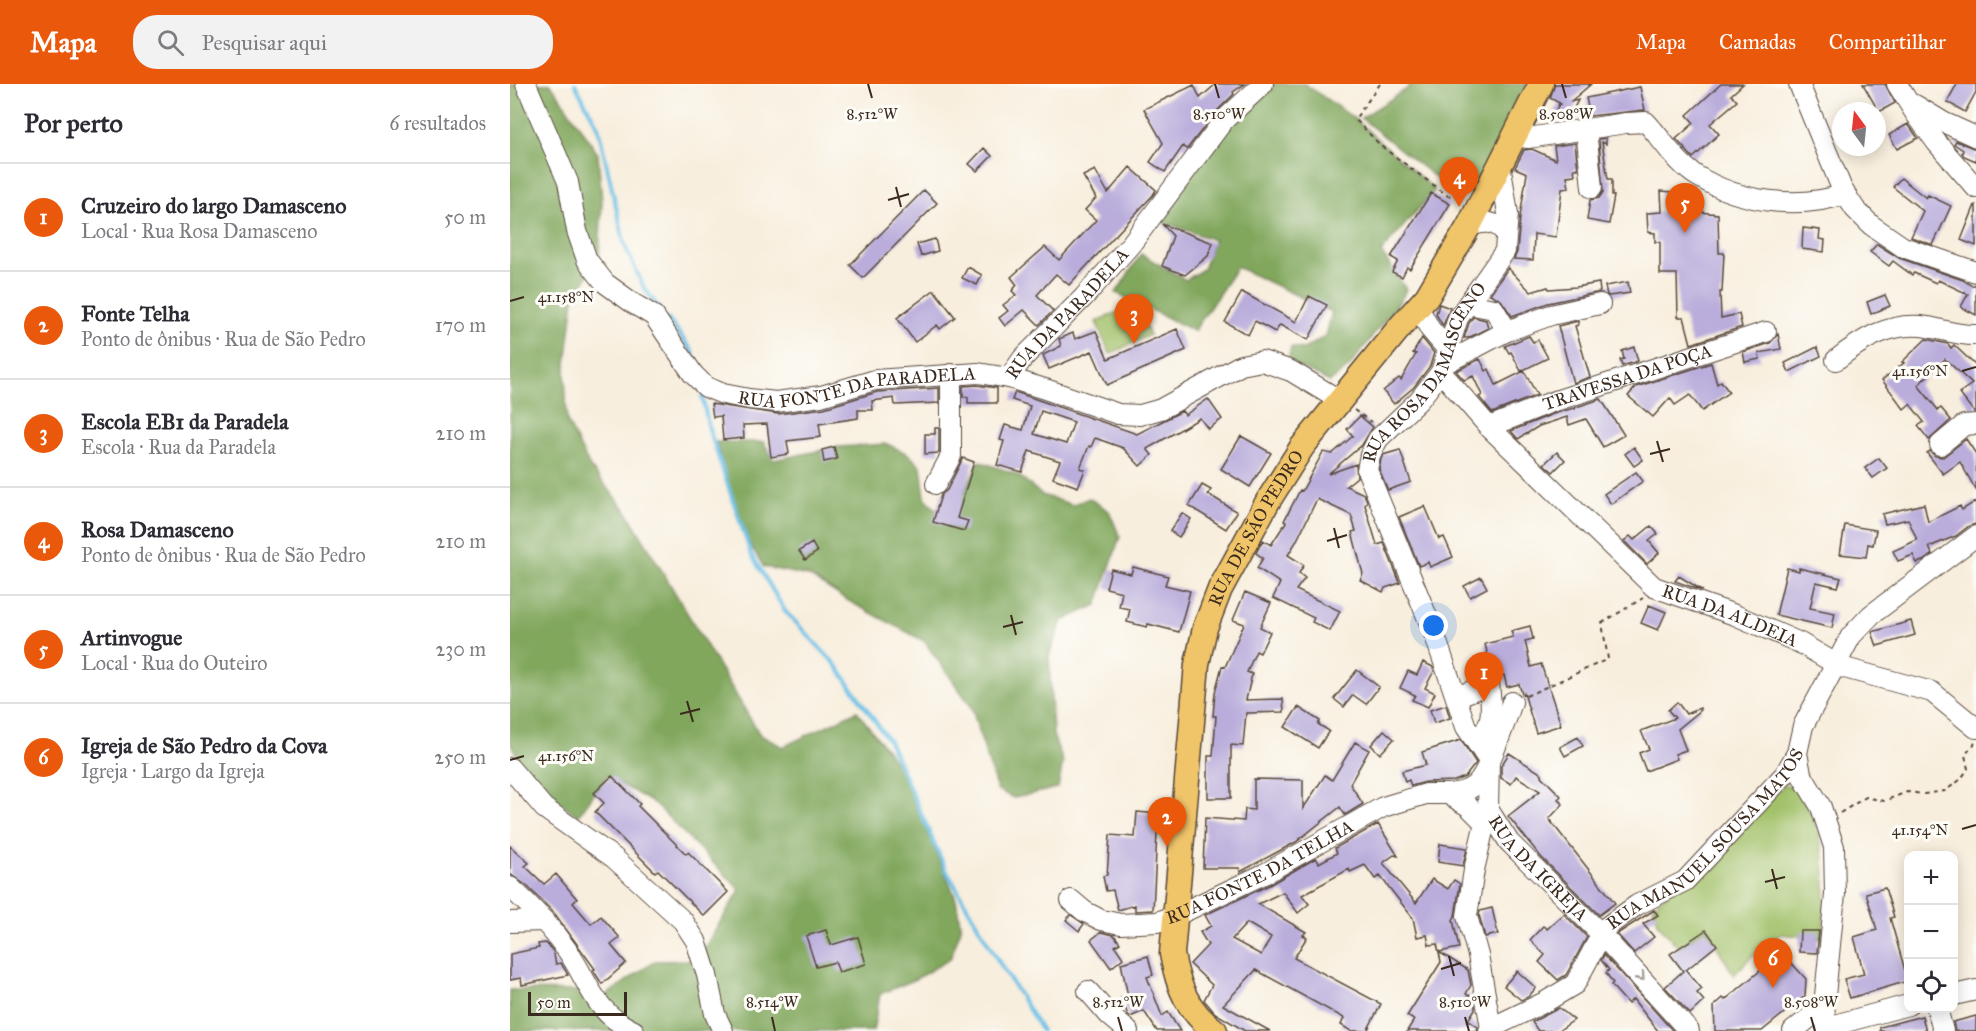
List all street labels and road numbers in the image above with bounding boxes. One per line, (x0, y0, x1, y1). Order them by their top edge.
street label: RUA DA PARADELA (1001, 243, 1133, 383)
street label: RUA ROSA DAMASCENO (1358, 278, 1491, 464)
street label: TRAVESSA DA POÇA (1540, 340, 1715, 415)
street label: RUA FONTE DA PARADELA (736, 362, 976, 413)
street label: RUA DE SÃO PEDRO (1204, 446, 1308, 609)
street label: RUA DA ALDEIA (1659, 580, 1801, 652)
street label: RUA MANUEL SOUSA MATOS (1602, 744, 1808, 934)
street label: RUA DA IGREJA (1484, 811, 1593, 926)
street label: RUA FONTE DA TELHA (1163, 815, 1357, 929)

